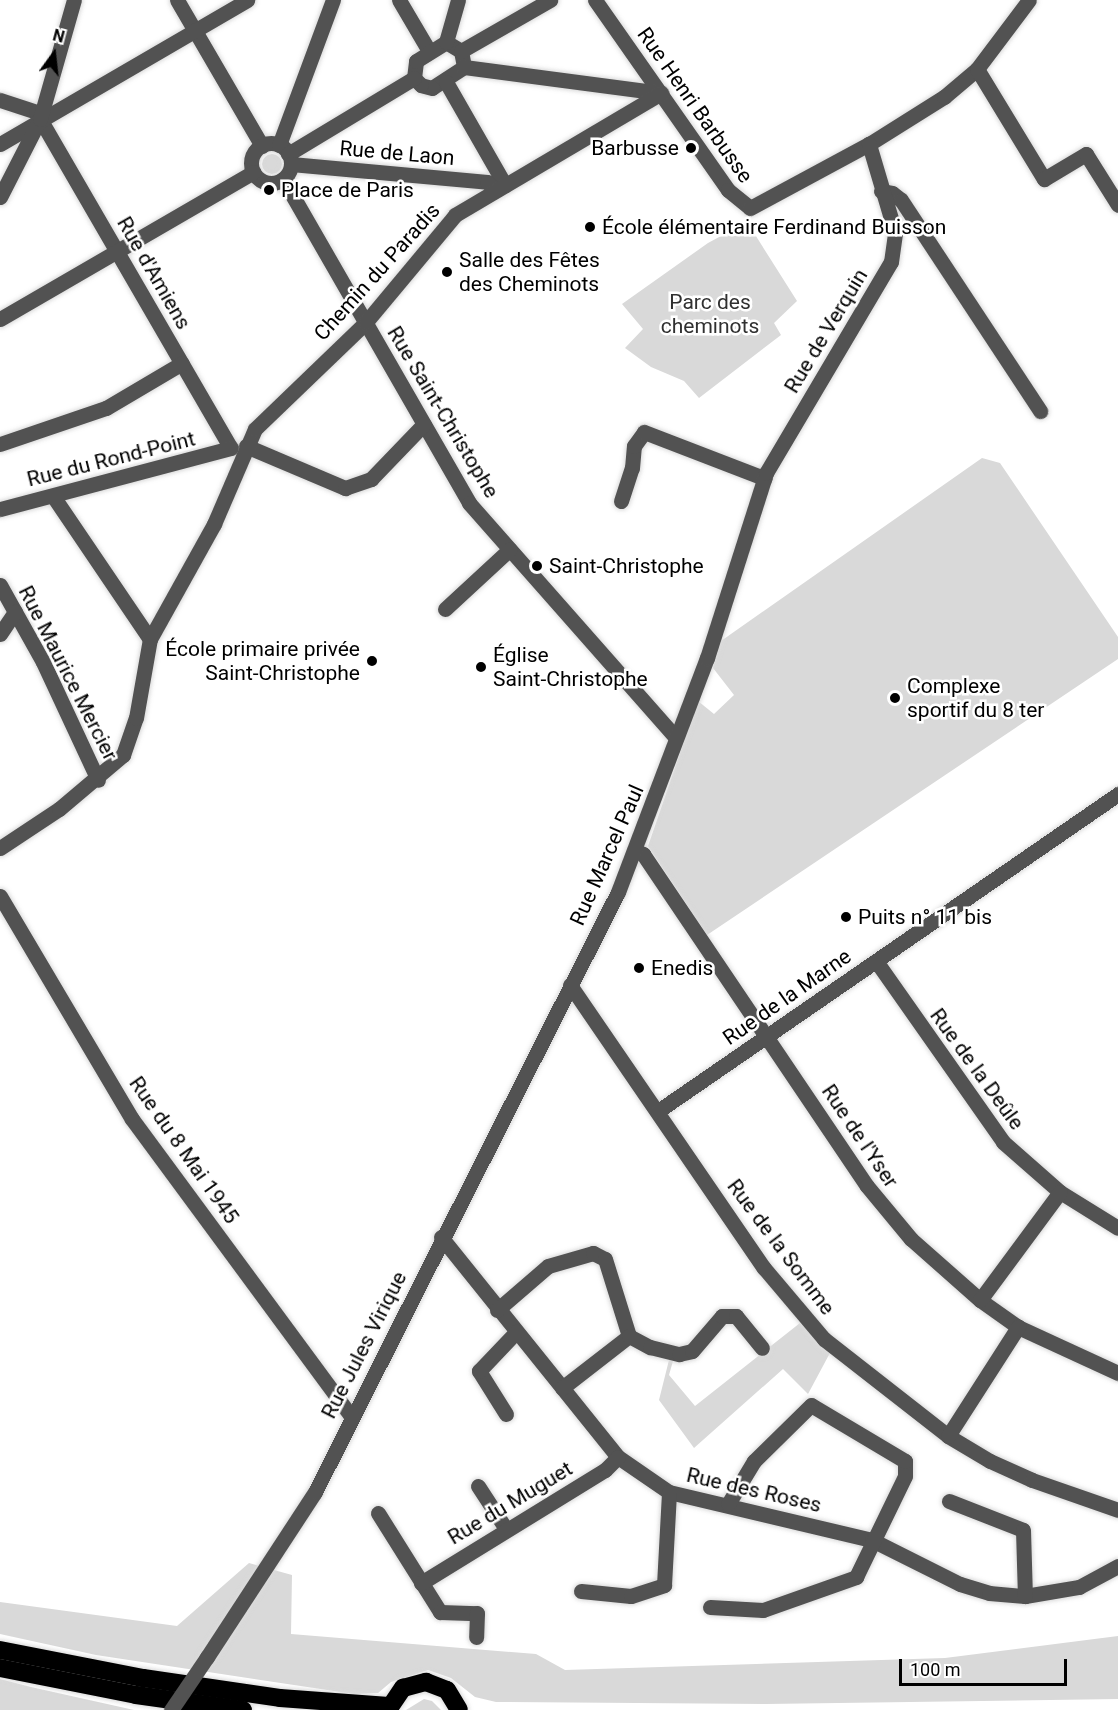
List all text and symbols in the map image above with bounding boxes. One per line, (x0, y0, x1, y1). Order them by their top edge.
street label: Rue Henri Barbusse (632, 22, 758, 188)
north arrow (24, 24, 84, 84)
text: N (51, 25, 67, 47)
street label: Rue de Laon (338, 135, 456, 171)
place label: Barbusse (591, 135, 679, 161)
marker: Barbusse (684, 141, 698, 155)
place label: Place de Paris (281, 177, 414, 203)
marker: Place de Paris (262, 183, 276, 197)
street label: Chemin du Paradis (309, 198, 445, 346)
street label: Rue d'Amiens (112, 212, 196, 334)
place label: École élémentaire Ferdinand Buisson (602, 214, 946, 240)
marker: École élémentaire Ferdinand Buisson (583, 220, 597, 234)
place label: Salle des Fêtes des Cheminots (459, 247, 600, 297)
street label: Rue de Verquin (779, 264, 873, 398)
marker: Salle des Fêtes des Cheminots (440, 265, 454, 279)
park label: Parc des cheminots (661, 289, 759, 339)
street label: Rue Saint-Christophe (382, 322, 504, 502)
street label: Rue du Rond-Point (24, 426, 198, 492)
place label: Saint-Christophe (549, 553, 704, 579)
marker: Saint-Christophe (530, 559, 544, 573)
street label: Rue Maurice Mercier (13, 582, 123, 764)
place label: École primaire privée Saint-Christophe (165, 636, 360, 686)
place label: Église Saint-Christophe (493, 642, 648, 692)
marker: École primaire privée Saint-Christophe (365, 654, 379, 668)
marker: Église Saint-Christophe (474, 660, 488, 674)
place label: Complexe sportif du 8 ter (907, 673, 1044, 723)
marker: Complexe sportif du 8 ter (888, 691, 902, 705)
street label: Rue Marcel Paul (565, 781, 649, 929)
place label: Puits n° 11 bis (858, 904, 992, 930)
marker: Puits n° 11 bis (839, 910, 853, 924)
street label: Rue de la Marne (718, 944, 856, 1050)
place label: Enedis (651, 955, 713, 981)
marker: Enedis (632, 961, 646, 975)
street label: Rue de la Deûle (925, 1004, 1029, 1134)
street label: Rue du 8 Mai 1945 (124, 1072, 244, 1228)
street label: Rue de l'Yser (816, 1080, 904, 1192)
street label: Rue de la Somme (722, 1174, 840, 1320)
street label: Rue Jules Virique (316, 1267, 412, 1423)
street label: Rue du Muguet (443, 1456, 577, 1550)
street label: Rue des Roses (684, 1462, 824, 1518)
scale bar (902, 1647, 1070, 1685)
text: 100 m (910, 1659, 961, 1680)

